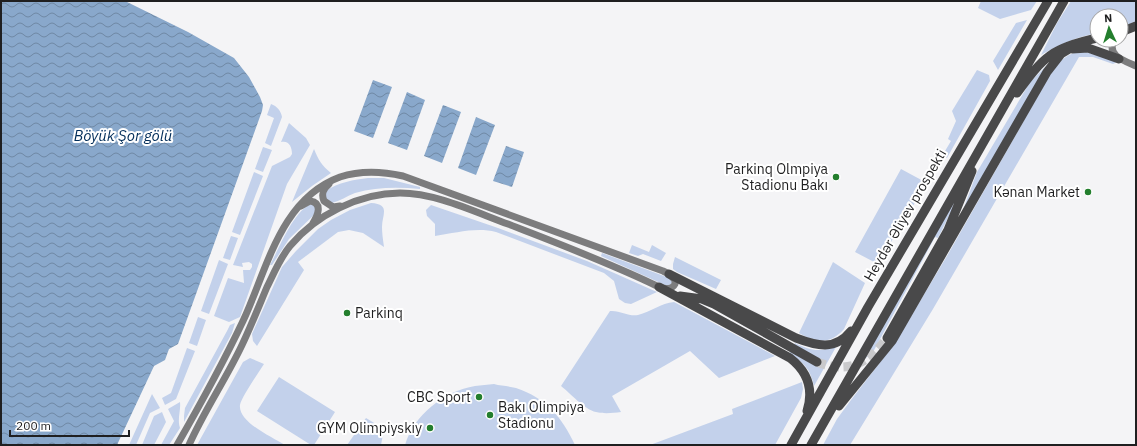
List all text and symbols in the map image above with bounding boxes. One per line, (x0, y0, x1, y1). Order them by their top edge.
north arrow (1089, 8, 1129, 48)
text: N (1104, 11, 1113, 25)
water label: Böyük Şor gölü (74, 126, 172, 145)
street label: Heydər Əliyev prospekti (860, 146, 950, 284)
place label: Parkinq Olmpiya Stadionu Bakı (725, 160, 829, 194)
marker: Parkinq Olmpiya Stadionu Bakı (831, 172, 841, 182)
place label: Kənan Market (993, 183, 1080, 201)
marker: Kənan Market (1083, 187, 1093, 197)
place label: Parkinq (355, 304, 403, 322)
marker: Parkinq (342, 308, 352, 318)
place label: CBC Sport (407, 388, 471, 406)
marker: CBC Sport (474, 392, 484, 402)
place label: Bakı Olimpiya Stadionu (498, 398, 585, 432)
marker: Bakı Olimpiya Stadionu (485, 410, 495, 420)
scale bar (10, 412, 129, 438)
text: 200 m (16, 418, 51, 433)
place label: GYM Olimpiyskiy (317, 419, 422, 437)
marker: GYM Olimpiyskiy (425, 423, 435, 433)

